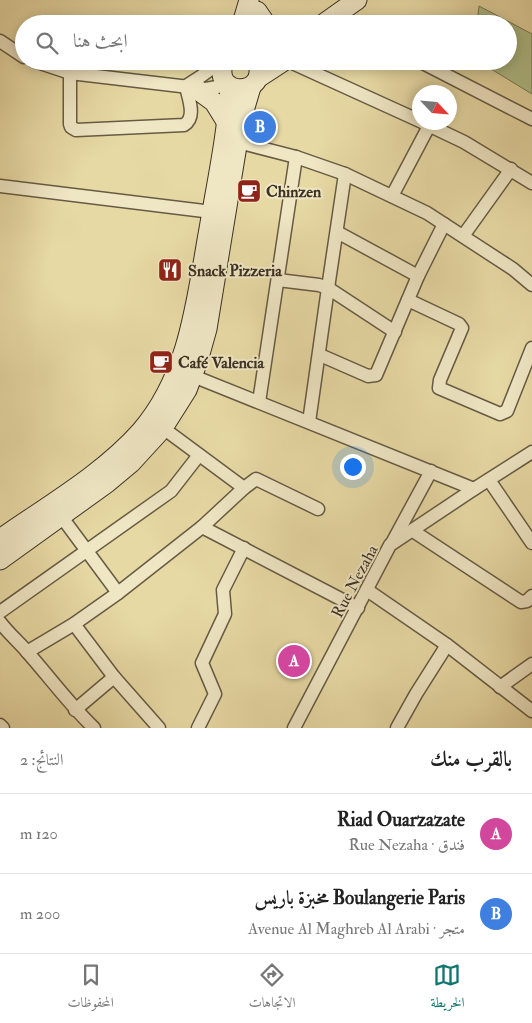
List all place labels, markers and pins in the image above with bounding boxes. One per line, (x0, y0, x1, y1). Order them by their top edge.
pin: B (244, 108, 276, 146)
cafe icon: Chinzen (236, 178, 262, 204)
place label: Chinzen (266, 182, 322, 202)
restaurant icon: Snack Pizzeria (157, 257, 183, 283)
place label: Snack Pizzeria (188, 261, 282, 281)
cafe icon: Café Valencia (148, 349, 174, 375)
place label: Café Valencia (178, 353, 265, 373)
pin: A (278, 642, 310, 680)

